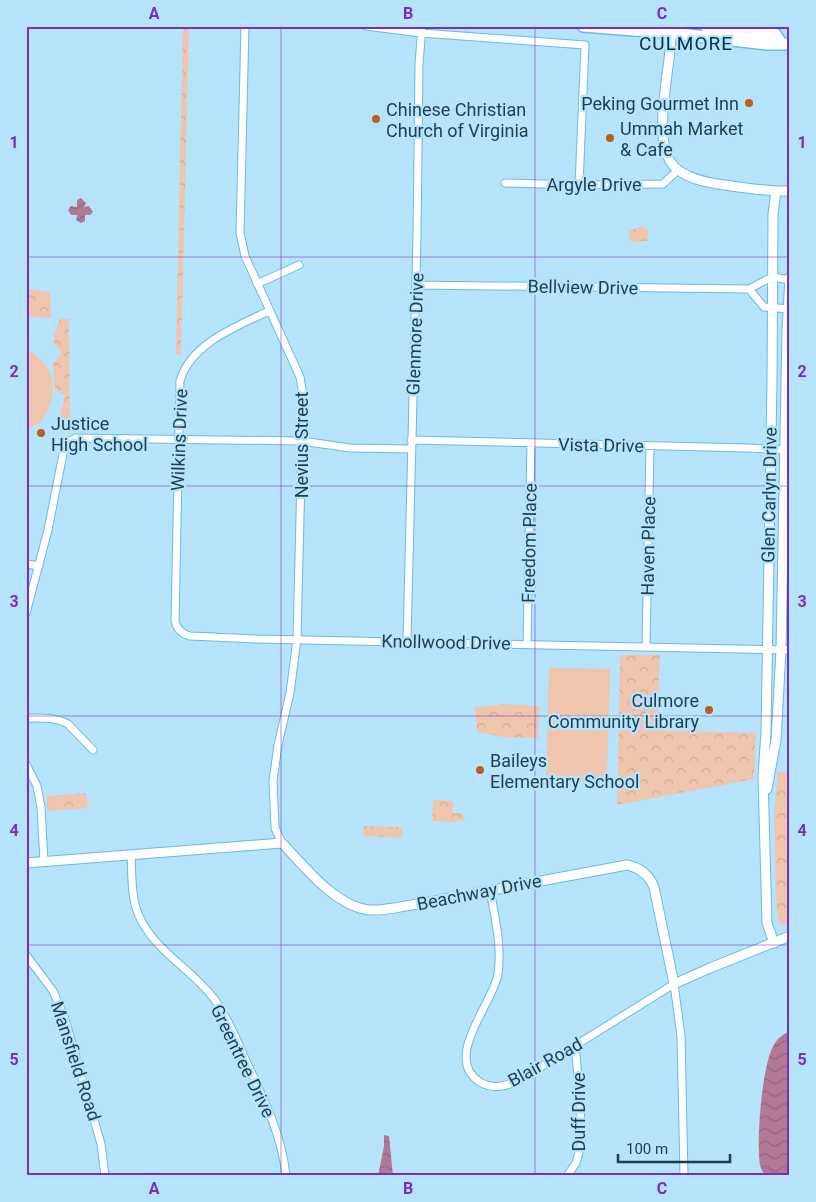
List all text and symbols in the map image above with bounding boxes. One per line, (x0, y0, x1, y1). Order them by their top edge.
text: A (149, 4, 160, 23)
text: B (403, 4, 413, 23)
text: C (657, 4, 667, 23)
district label: CULMORE (639, 32, 733, 55)
place label: Peking Gourmet Inn (581, 93, 739, 114)
marker: Peking Gourmet Inn (743, 97, 755, 109)
place label: Chinese Christian Church of Virginia (386, 99, 529, 141)
marker: Chinese Christian Church of Virginia (370, 113, 382, 125)
place label: Ummah Market & Cafe (620, 118, 744, 160)
marker: Ummah Market & Cafe (604, 132, 616, 144)
text: 1 (9, 133, 19, 152)
text: 1 (797, 133, 807, 152)
street label: Argyle Drive (546, 174, 642, 195)
street label: Glenmore Drive (402, 272, 428, 396)
street label: Bellview Drive (528, 276, 638, 298)
text: 2 (9, 362, 19, 381)
text: 2 (797, 362, 807, 381)
street label: Wilkins Drive (167, 388, 191, 492)
street label: Nevius Street (291, 392, 312, 498)
place label: Justice High School (51, 413, 148, 455)
marker: Justice High School (35, 427, 47, 439)
street label: Glen Carlyn Drive (757, 427, 781, 563)
street label: Vista Drive (558, 434, 644, 456)
street label: Freedom Place (517, 483, 541, 603)
street label: Haven Place (637, 496, 659, 596)
text: 3 (9, 592, 19, 611)
text: 3 (797, 592, 807, 611)
street label: Knollwood Drive (381, 630, 511, 654)
place label: Culmore Community Library (548, 690, 699, 732)
marker: Culmore Community Library (703, 704, 715, 716)
place label: Baileys Elementary School (490, 750, 639, 792)
marker: Baileys Elementary School (474, 764, 486, 776)
text: 4 (9, 821, 19, 840)
text: 4 (797, 821, 807, 840)
street label: Beachway Drive (415, 870, 543, 914)
street label: Mansfield Road (47, 999, 105, 1123)
street label: Greentree Drive (207, 1001, 279, 1121)
street label: Blair Road (504, 1033, 586, 1091)
text: 5 (9, 1050, 19, 1069)
text: 5 (797, 1050, 807, 1069)
street label: Duff Drive (568, 1072, 589, 1152)
scale bar (618, 1132, 731, 1164)
text: 100 m (626, 1140, 668, 1158)
text: A (149, 1179, 160, 1198)
text: B (403, 1179, 413, 1198)
text: C (657, 1179, 667, 1198)

